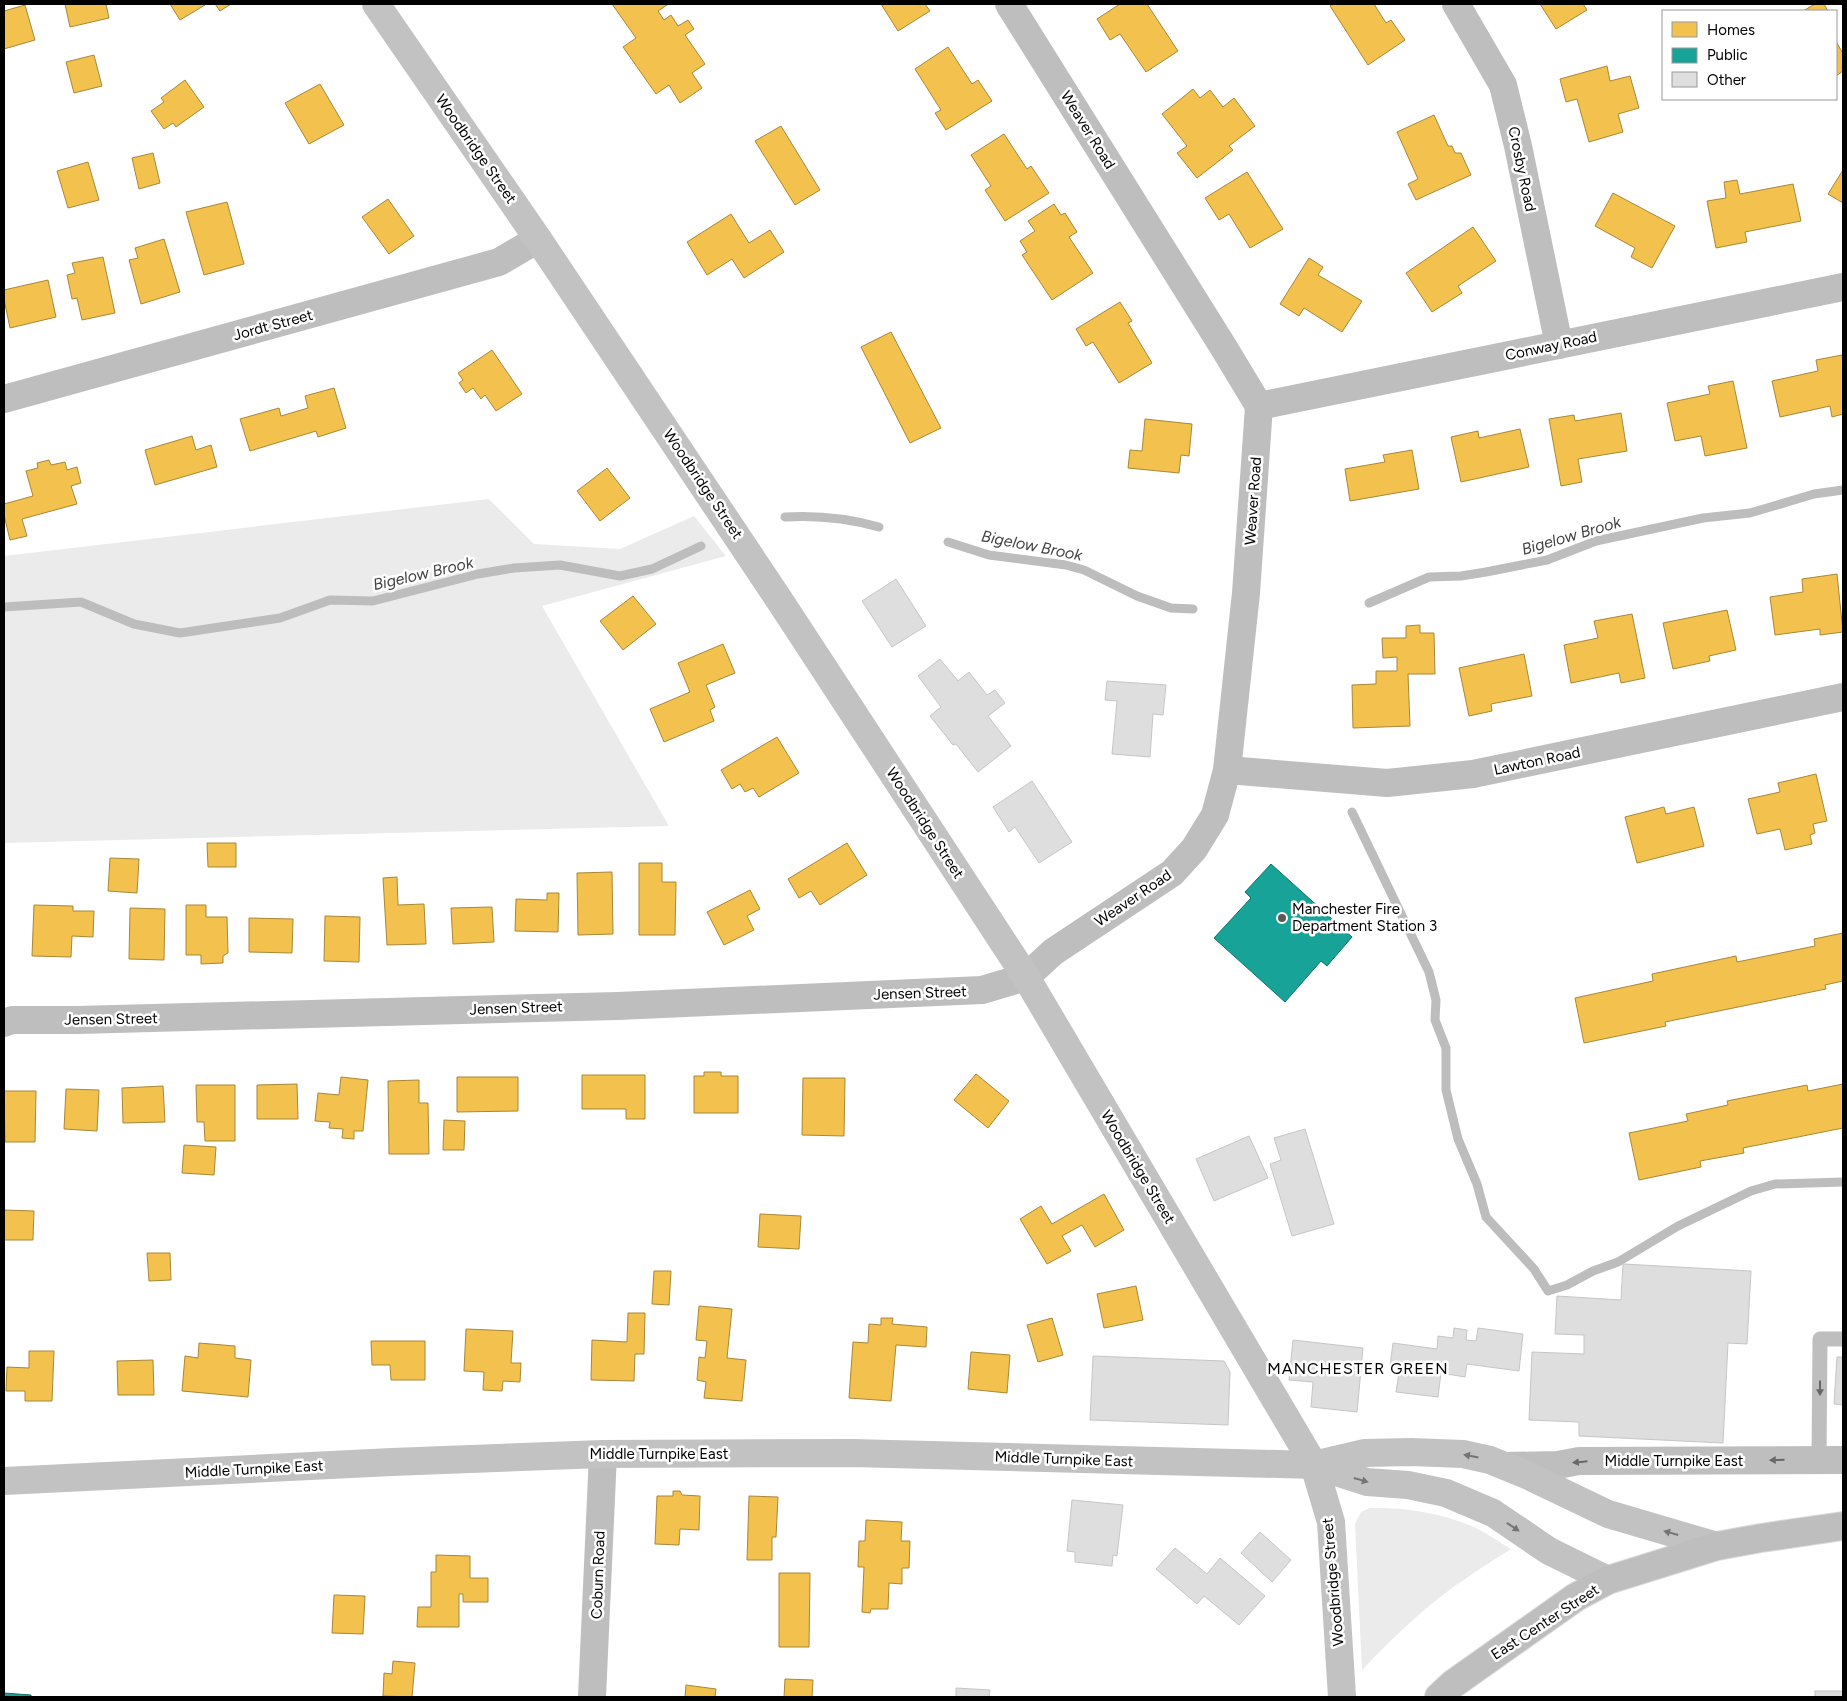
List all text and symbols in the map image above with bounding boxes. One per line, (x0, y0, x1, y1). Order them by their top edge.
legend (1662, 10, 1837, 100)
text: Homes (1707, 21, 1755, 39)
text: Public (1707, 46, 1748, 64)
text: Other (1707, 71, 1746, 89)
street label: Weaver Road (1057, 88, 1119, 172)
street label: Woodbridge Street (432, 91, 521, 207)
street label: Crosby Road (1504, 125, 1540, 213)
street label: Jordt Street (231, 306, 315, 344)
street label: Conway Road (1504, 328, 1598, 364)
street label: Woodbridge Street (660, 426, 747, 543)
street label: Weaver Road (1241, 456, 1265, 546)
water label: Bigelow Brook (1519, 512, 1624, 559)
water label: Bigelow Brook (980, 526, 1085, 565)
water label: Bigelow Brook (371, 552, 476, 594)
street label: Lawton Road (1492, 743, 1582, 779)
street label: Woodbridge Street (882, 764, 968, 882)
street label: Weaver Road (1091, 866, 1175, 930)
place label: Manchester Fire Department Station 3 (1292, 900, 1437, 935)
marker: Manchester Fire Department Station 3 (1276, 912, 1288, 924)
street label: Jensen Street (873, 982, 967, 1004)
street label: Jensen Street (469, 997, 563, 1019)
street label: Jensen Street (64, 1009, 158, 1029)
street label: Woodbridge Street (1097, 1107, 1179, 1227)
district label: MANCHESTER GREEN (1267, 1359, 1449, 1378)
one-way arrow (1816, 1380, 1824, 1396)
street label: Middle Turnpike East (590, 1445, 729, 1463)
street label: Middle Turnpike East (994, 1448, 1134, 1470)
one-way arrow (1463, 1452, 1478, 1460)
street label: Middle Turnpike East (1605, 1452, 1744, 1470)
street label: Middle Turnpike East (184, 1456, 324, 1482)
one-way arrow (1769, 1456, 1785, 1464)
one-way arrow (1571, 1458, 1587, 1466)
one-way arrow (1353, 1476, 1368, 1484)
street label: Woodbridge Street (1318, 1517, 1348, 1647)
one-way arrow (1507, 1522, 1520, 1532)
one-way arrow (1663, 1528, 1678, 1536)
street label: Coburn Road (587, 1531, 609, 1619)
street label: East Center Street (1488, 1580, 1603, 1664)

